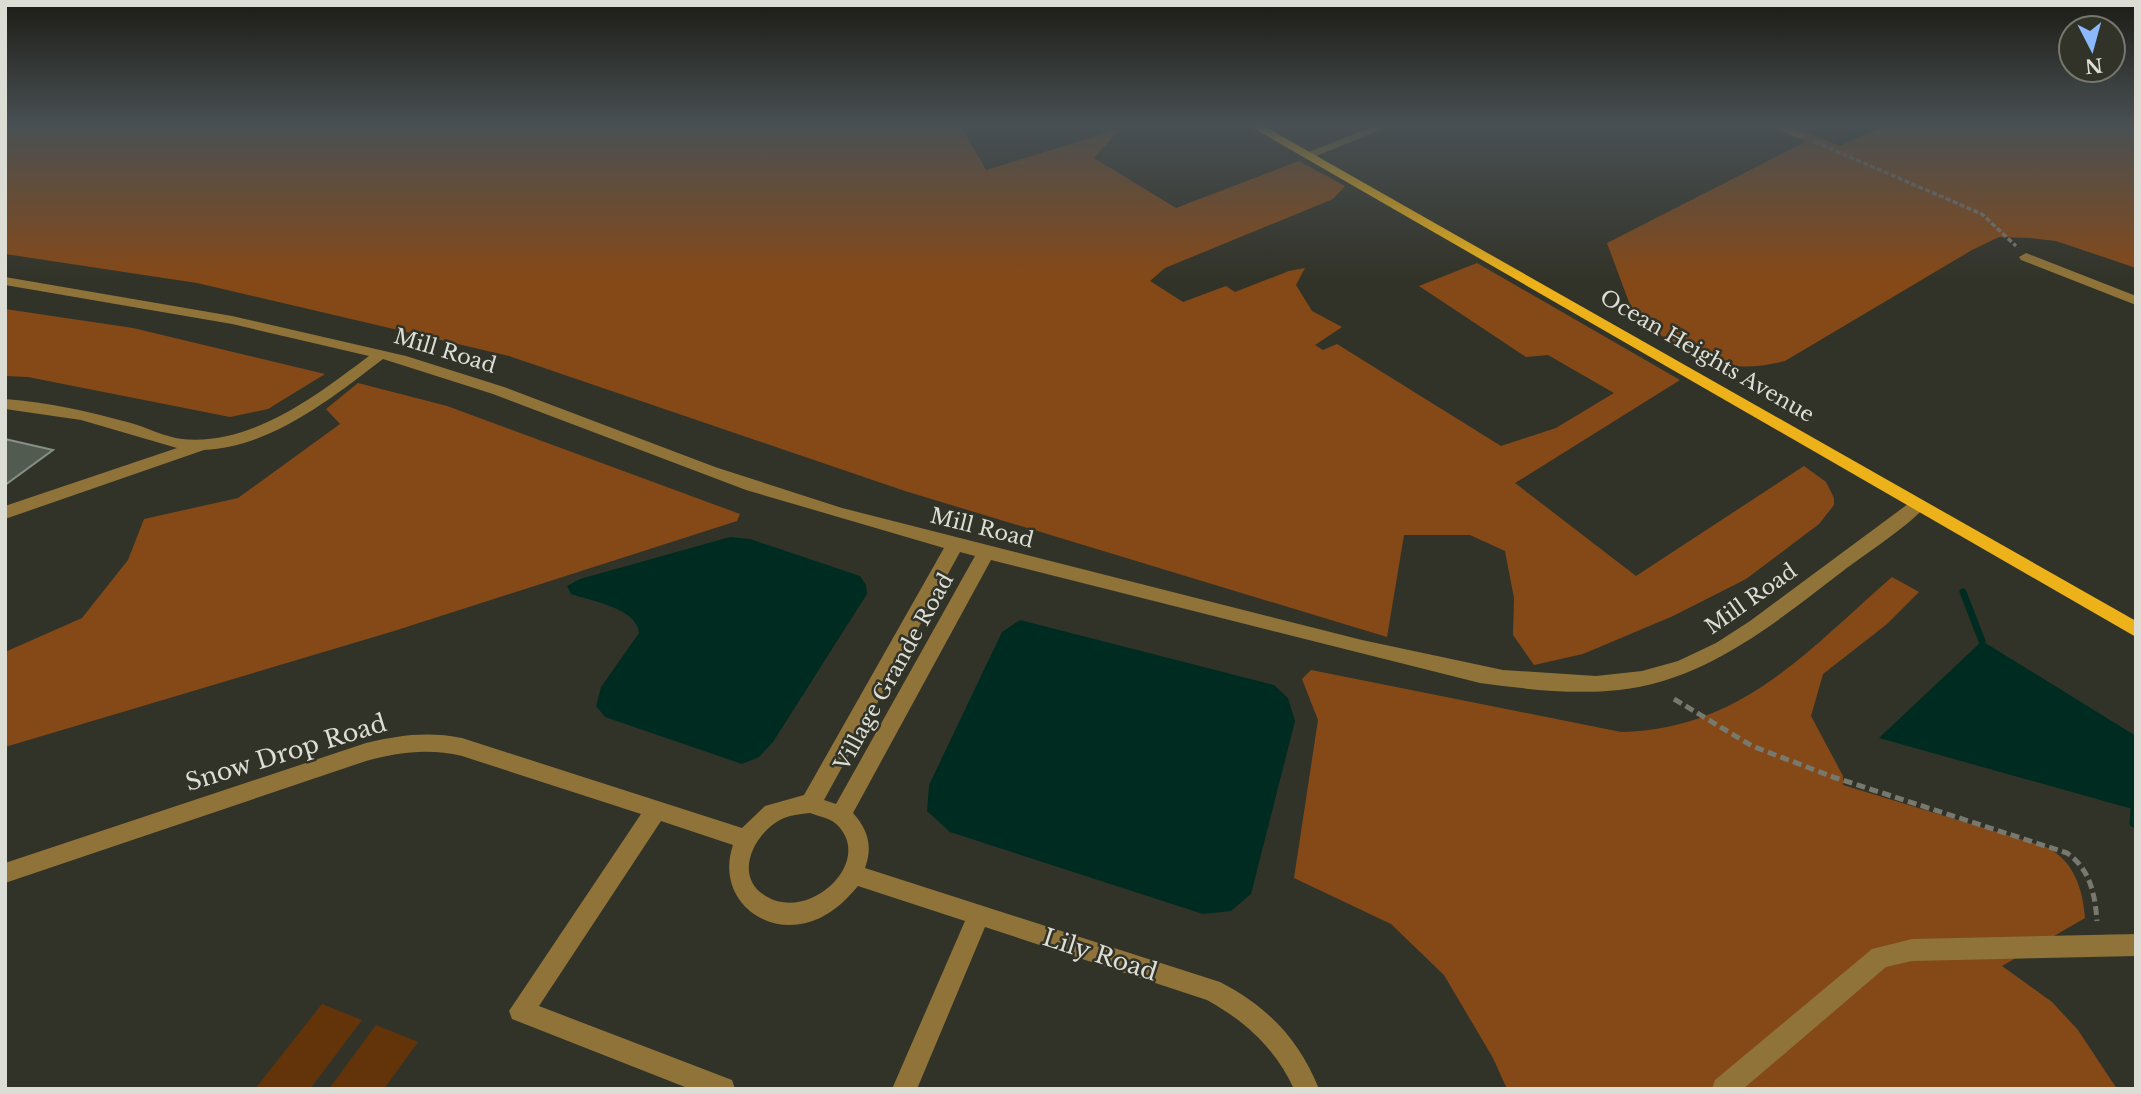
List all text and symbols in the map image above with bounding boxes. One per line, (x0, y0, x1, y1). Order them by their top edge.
north arrow (2057, 14, 2127, 84)
text: N (2084, 53, 2104, 78)
street label: Ocean Heights Avenue (1595, 284, 1819, 428)
street label: Mill Road (391, 323, 499, 379)
street label: Mill Road (928, 503, 1036, 553)
street label: Mill Road (1700, 558, 1802, 640)
street label: Village Grande Road (828, 569, 959, 776)
street label: Snow Drop Road (182, 708, 390, 797)
street label: Lily Road (1039, 922, 1161, 987)

